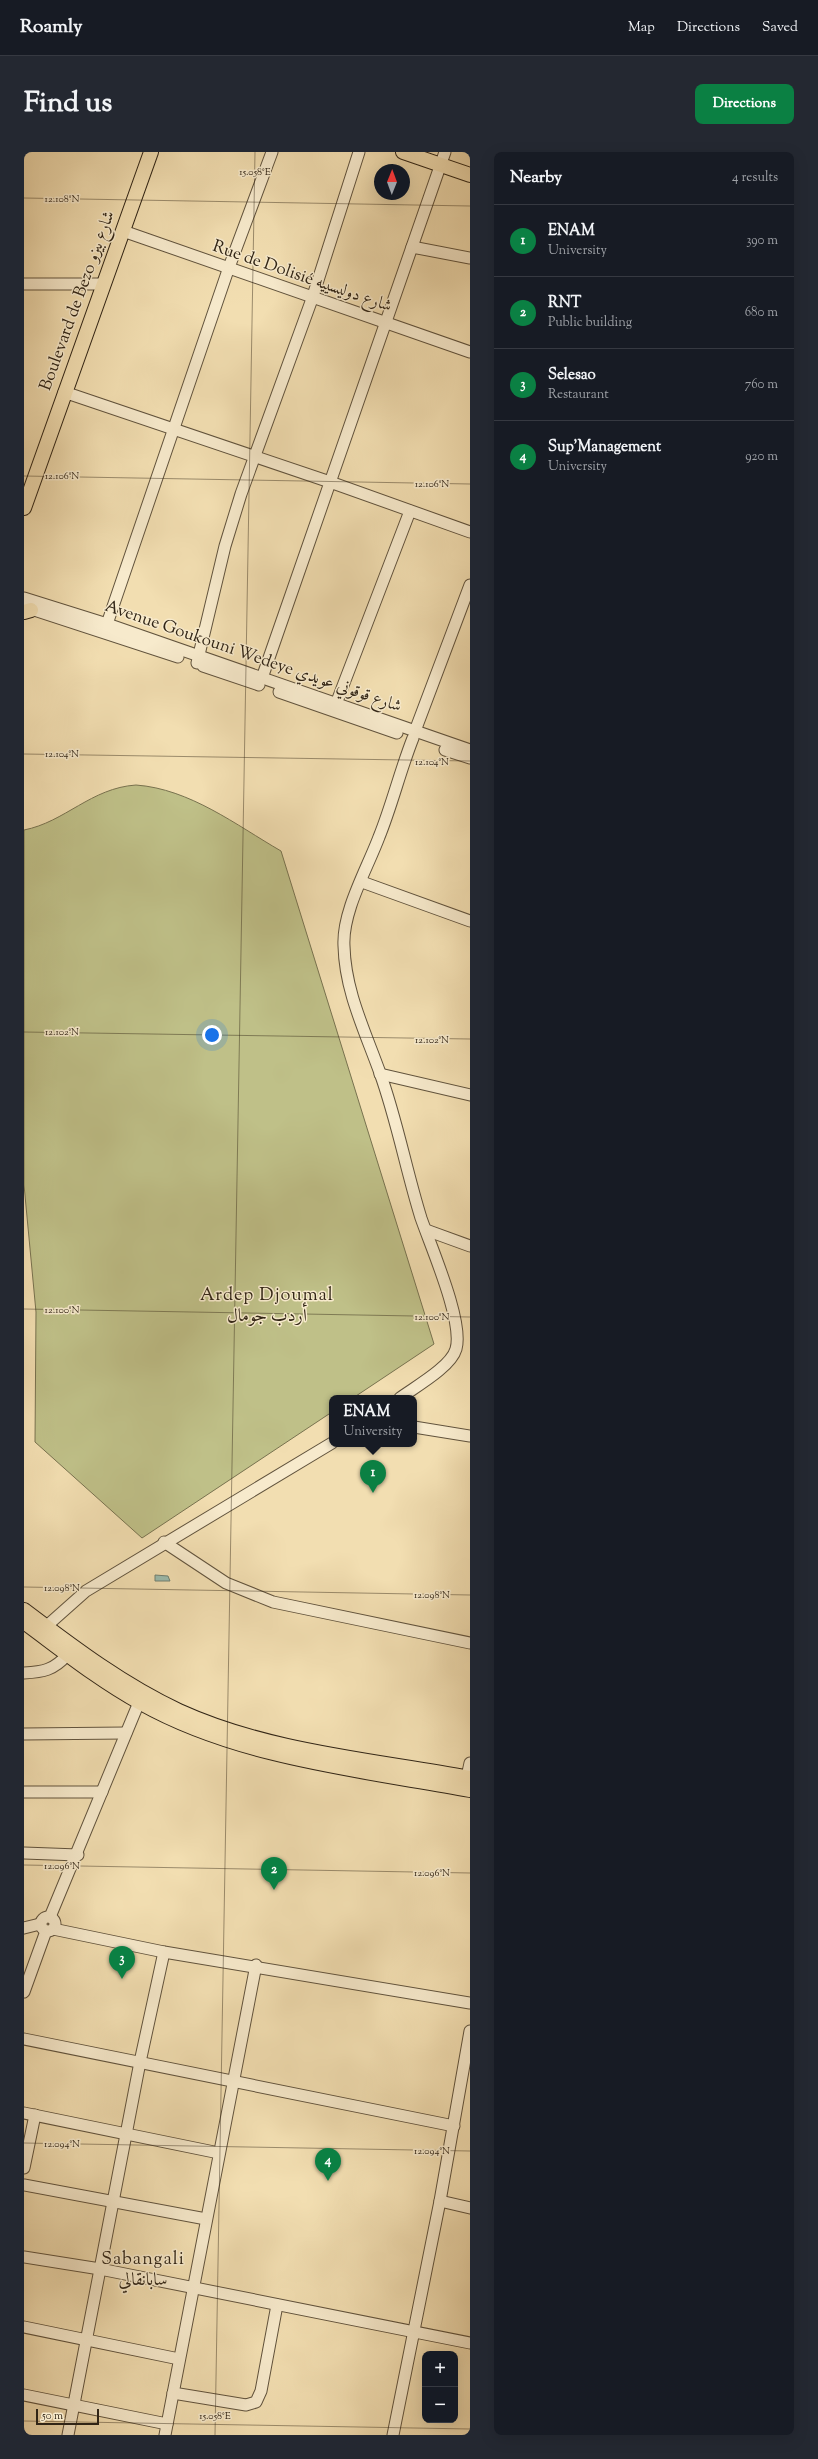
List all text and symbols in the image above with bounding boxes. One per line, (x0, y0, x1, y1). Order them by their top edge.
text: Roamly (20, 14, 83, 41)
text: Map (628, 18, 655, 38)
text: Directions (677, 18, 740, 38)
text: Saved (762, 18, 798, 38)
text: Find us (24, 84, 112, 124)
button: Directions (695, 84, 794, 124)
north arrow (374, 164, 410, 200)
text: 15.058°E (239, 165, 271, 180)
text: Nearby (510, 166, 562, 190)
text: 4 results (732, 169, 778, 187)
text: 12.108°N (45, 192, 79, 207)
street label: Boulevard de Bezo شارع بيزو (34, 208, 122, 394)
text: ENAM (548, 221, 595, 242)
text: 1 (521, 232, 525, 250)
text: 390 m (746, 232, 778, 250)
street label: Rue de Dolisié شارع دوليسييه (209, 235, 395, 319)
text: University (548, 242, 607, 260)
text: RNT (548, 293, 581, 314)
text: 2 (520, 304, 526, 322)
text: 680 m (745, 304, 778, 322)
text: Public building (548, 314, 632, 332)
text: Selesao (548, 365, 596, 386)
text: 3 (520, 376, 526, 394)
text: 760 m (745, 376, 778, 394)
text: Restaurant (548, 386, 609, 404)
text: Sup'Management (548, 437, 661, 458)
text: 4 (520, 448, 526, 466)
text: 920 m (745, 448, 778, 466)
text: University (548, 458, 607, 476)
text: 12.106°N (45, 469, 79, 484)
text: 12.106°N (415, 477, 449, 492)
street label: Avenue Goukouni Wedeye شارع قوقوني عويدي (101, 595, 405, 720)
text: 12.104°N (45, 747, 79, 762)
text: 12.104°N (415, 755, 449, 770)
text: 12.102°N (45, 1025, 79, 1040)
your location (202, 1025, 222, 1045)
text: 12.102°N (415, 1033, 449, 1048)
district label: Ardep Djoumal أردب جومال (200, 1283, 334, 1330)
text: 12.100°N (45, 1303, 79, 1318)
text: 12.100°N (415, 1310, 449, 1325)
popup (329, 1395, 417, 1447)
text: ENAM (344, 1402, 390, 1423)
text: University (344, 1423, 402, 1441)
pin: 1 (360, 1460, 386, 1493)
text: 12.098°N (44, 1581, 80, 1596)
text: 12.098°N (414, 1588, 450, 1603)
pin: 2 (261, 1857, 287, 1890)
text: 12.096°N (44, 1859, 80, 1874)
text: 12.096°N (414, 1866, 450, 1881)
pin: 3 (109, 1946, 135, 1979)
text: 12.094°N (44, 2137, 80, 2152)
text: 12.094°N (414, 2144, 450, 2159)
pin: 4 (315, 2148, 341, 2181)
district label: Sabangali سابانقالي (101, 2247, 185, 2294)
map controls (422, 2351, 458, 2423)
button: + (422, 2351, 458, 2387)
button: − (422, 2387, 458, 2423)
scale bar (36, 2407, 99, 2426)
text: 50 m (42, 2408, 63, 2424)
text: 15.058°E (199, 2409, 231, 2424)

